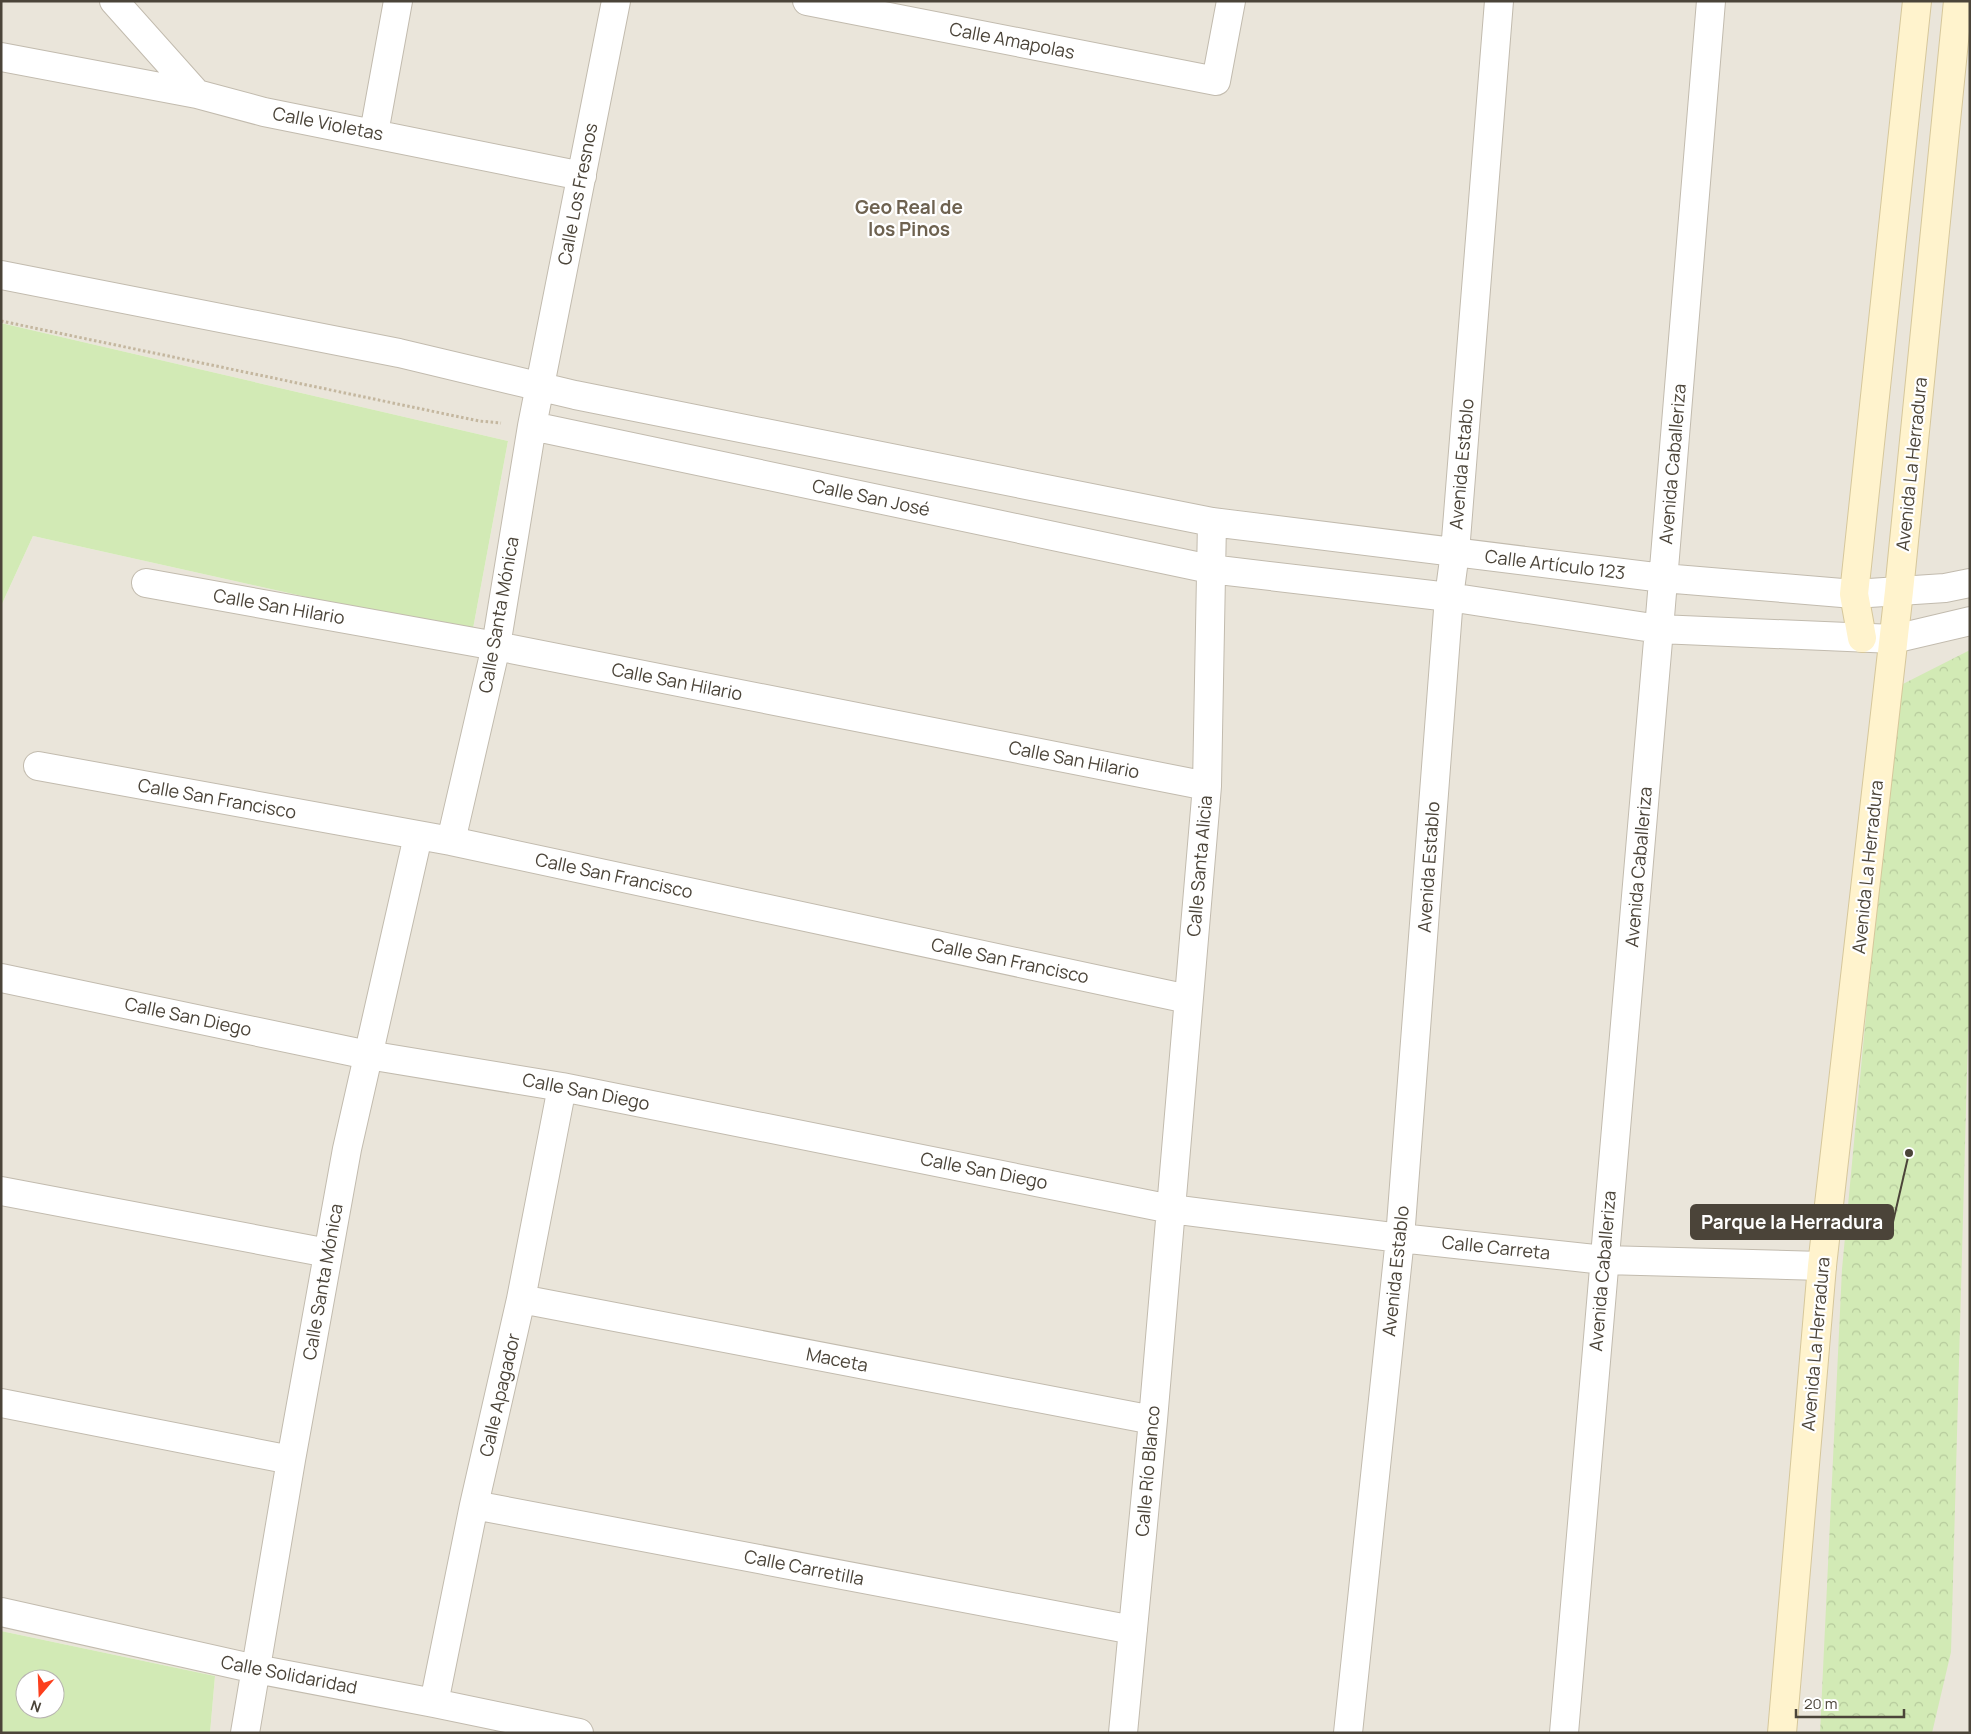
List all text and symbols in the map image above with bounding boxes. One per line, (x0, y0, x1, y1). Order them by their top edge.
street label: Calle Amapolas (948, 16, 1077, 64)
street label: Calle Violetas (271, 101, 386, 145)
street label: Calle Los Fresnos (551, 121, 603, 267)
district label: Geo Real de los Pinos (855, 194, 963, 242)
street label: Avenida La Herradura (1890, 376, 1932, 552)
street label: Avenida Caballeriza (1653, 383, 1691, 545)
street label: Avenida Establo (1443, 397, 1479, 530)
street label: Calle San José (810, 473, 932, 521)
street label: Calle Santa Mónica (472, 535, 524, 695)
street label: Calle Artículo 123 (1484, 544, 1627, 585)
street label: Calle San Hilario (212, 583, 347, 629)
street label: Calle San Hilario (610, 657, 745, 705)
street label: Calle San Hilario (1007, 735, 1142, 783)
street label: Calle San Francisco (136, 772, 298, 824)
street label: Avenida La Herradura (1846, 779, 1888, 955)
street label: Avenida Caballeriza (1619, 786, 1657, 948)
street label: Calle Santa Alicia (1181, 794, 1217, 938)
street label: Avenida Establo (1411, 801, 1445, 933)
street label: Calle San Francisco (533, 847, 695, 903)
street label: Calle San Francisco (929, 932, 1091, 988)
street label: Calle San Diego (123, 991, 254, 1041)
street label: Calle San Diego (521, 1067, 652, 1115)
street label: Calle San Diego (919, 1146, 1050, 1194)
street label: Avenida Caballeriza (1583, 1190, 1621, 1352)
street label: Calle Santa Mónica (296, 1202, 348, 1362)
street label: Avenida Establo (1376, 1204, 1414, 1337)
callout: Parque la Herradura (1691, 1205, 1893, 1239)
text: Parque la Herradura (1701, 1209, 1883, 1235)
street label: Calle Carreta (1441, 1229, 1551, 1265)
street label: Avenida La Herradura (1795, 1256, 1835, 1432)
street label: Calle Apagador (473, 1330, 525, 1459)
street label: Maceta (804, 1341, 870, 1377)
street label: Calle Río Blanco (1129, 1404, 1165, 1537)
street label: Calle Carretilla (742, 1544, 866, 1590)
street label: Calle Solidaridad (219, 1649, 359, 1699)
north arrow (15, 1669, 65, 1719)
scale bar (1796, 1686, 1904, 1718)
text: 20 m (1804, 1693, 1837, 1714)
text: N (28, 1696, 43, 1717)

